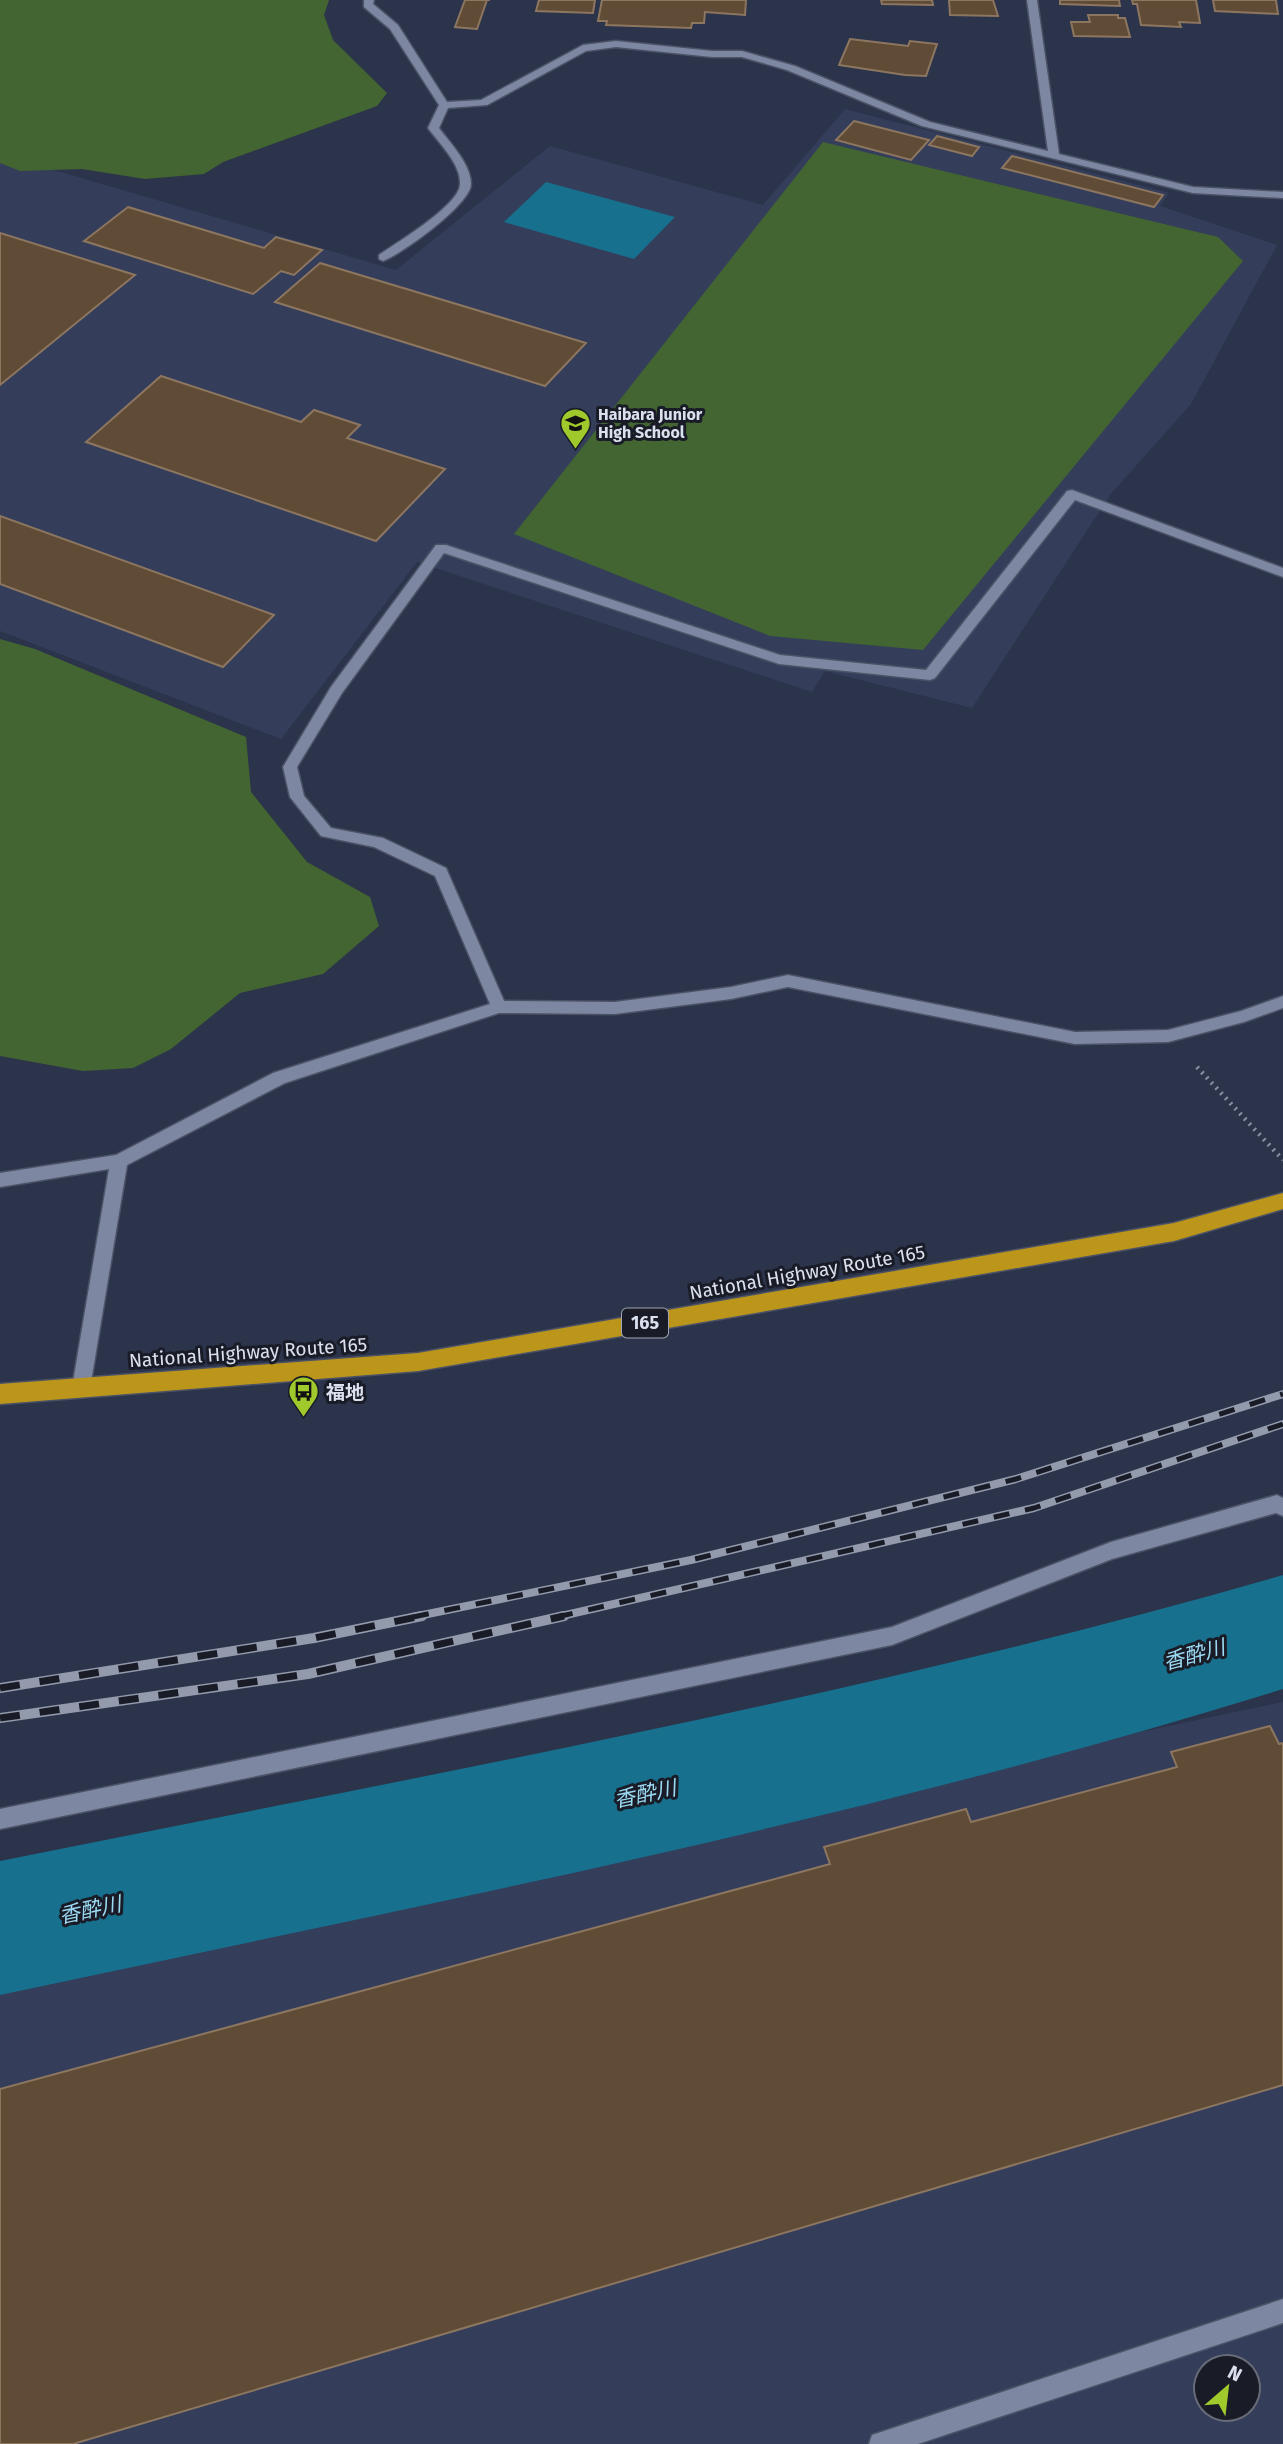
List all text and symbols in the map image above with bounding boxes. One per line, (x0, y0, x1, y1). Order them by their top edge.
place label: Haibara Junior High School (598, 405, 703, 442)
school or university icon: Haibara Junior High School (558, 406, 592, 450)
street label: National Highway Route 165 (688, 1240, 927, 1305)
road number: 165 (622, 1308, 668, 1338)
street label: National Highway Route 165 (128, 1333, 368, 1372)
bus stop icon: 福地 (286, 1375, 320, 1419)
place label: 福地 (326, 1381, 364, 1404)
water label: 香酔川 (1160, 1634, 1230, 1676)
water label: 香酔川 (611, 1774, 680, 1813)
water label: 香酔川 (56, 1890, 125, 1929)
north arrow (1192, 2353, 1262, 2423)
text: N (1224, 2360, 1246, 2387)

